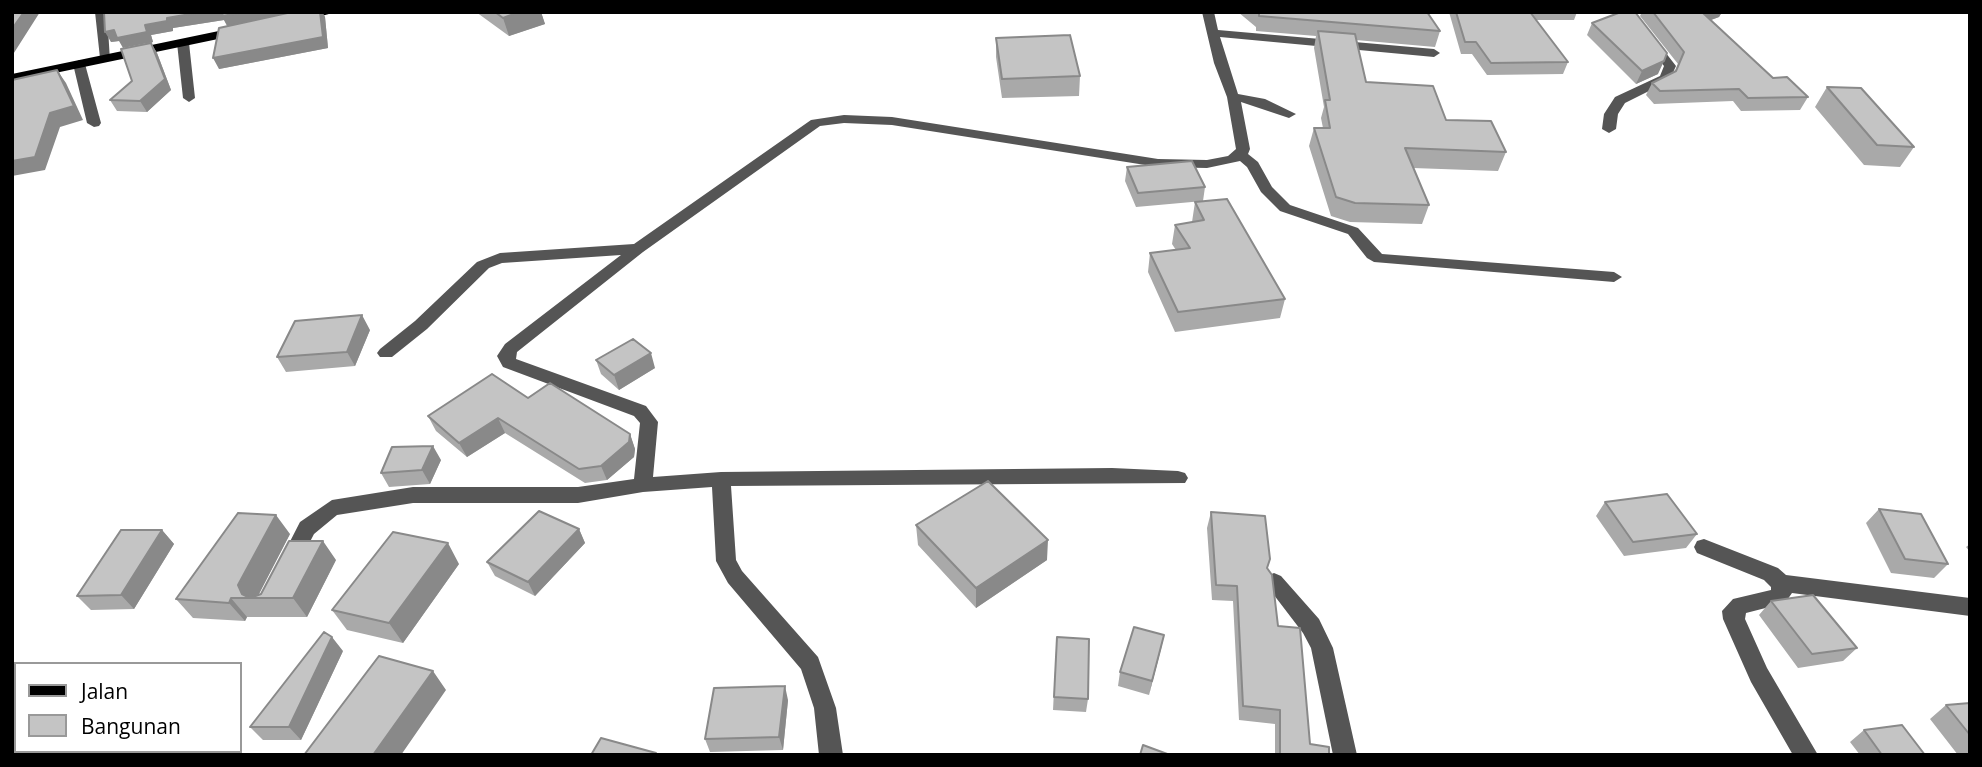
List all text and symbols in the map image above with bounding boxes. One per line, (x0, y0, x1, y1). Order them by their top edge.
legend (14, 662, 242, 753)
text: Jalan (81, 677, 128, 705)
text: Bangunan (81, 712, 181, 740)

